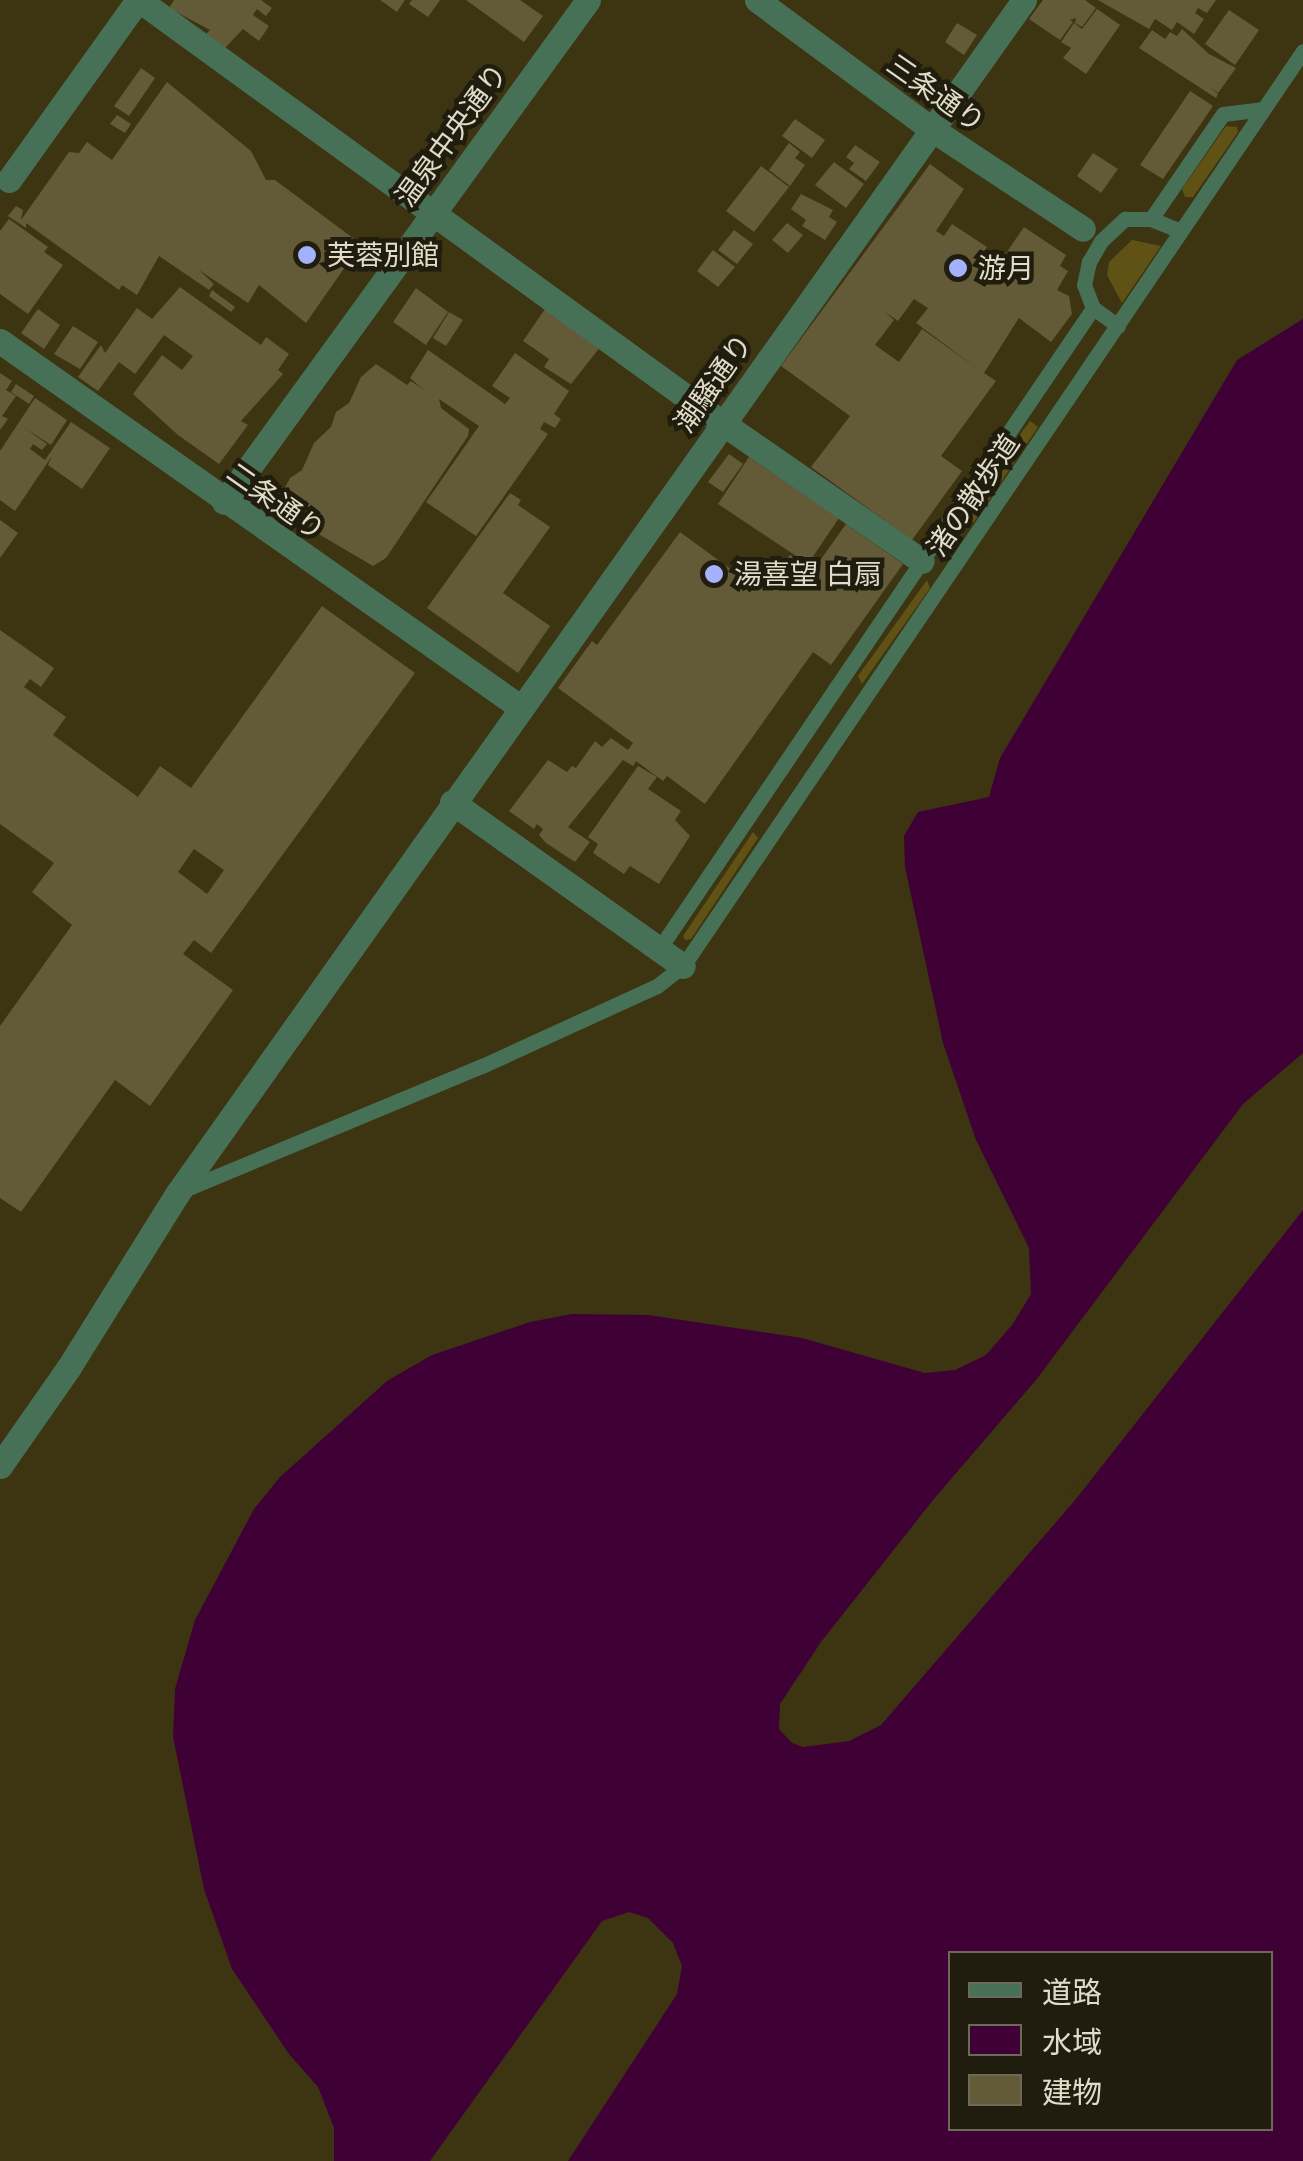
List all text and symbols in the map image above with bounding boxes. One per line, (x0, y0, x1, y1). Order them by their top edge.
street label: 三条通り (880, 47, 992, 139)
street label: 温泉中央通り (388, 57, 514, 213)
place label: 芙蓉別館 (327, 238, 439, 272)
marker: 芙蓉別館 (296, 244, 318, 266)
place label: 游月 (978, 251, 1034, 285)
marker: 游月 (947, 257, 969, 279)
street label: 潮騒通り (667, 327, 759, 439)
street label: 渚の散歩道 (920, 428, 1026, 562)
street label: 二条通り (220, 455, 332, 547)
place label: 湯喜望 白扇 (734, 557, 882, 591)
marker: 湯喜望 白扇 (703, 563, 725, 585)
legend (948, 1951, 1273, 2131)
text: 道路 (1042, 1974, 1102, 2010)
text: 水域 (1042, 2024, 1102, 2060)
text: 建物 (1042, 2074, 1102, 2110)

